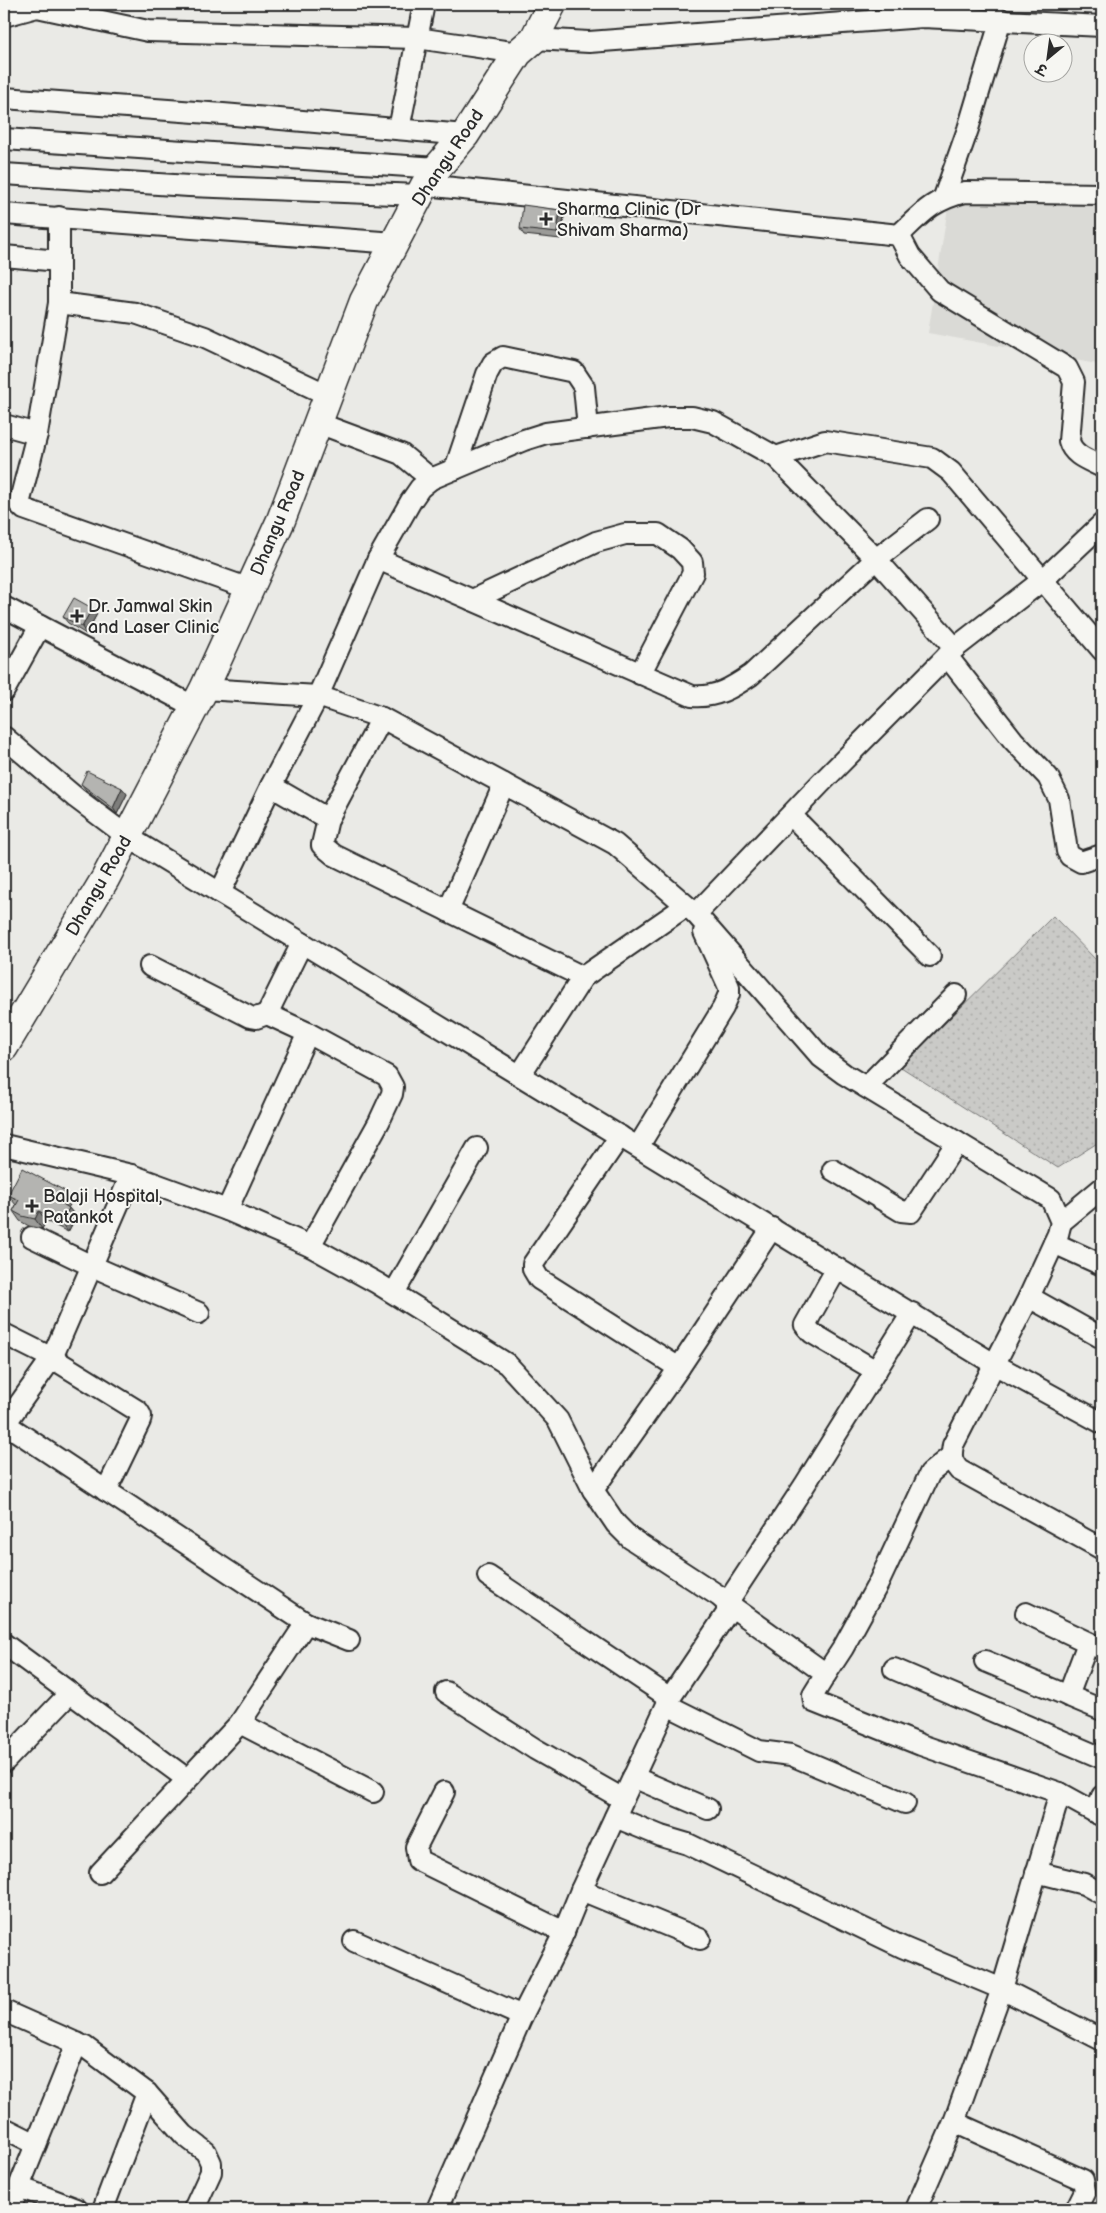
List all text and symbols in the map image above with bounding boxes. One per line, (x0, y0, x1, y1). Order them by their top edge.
north arrow (1024, 32, 1074, 82)
text: उ (1032, 58, 1052, 80)
street label: Dhangu Road (408, 106, 488, 210)
place label: Sharma Clinic (Dr Shivam Sharma) (557, 199, 701, 241)
marker: Sharma Clinic (Dr Shivam Sharma) (539, 212, 553, 226)
street label: Dhangu Road (246, 467, 310, 579)
place label: Dr. Jamwal Skin and Laser Clinic (88, 596, 219, 638)
marker: Dr. Jamwal Skin and Laser Clinic (70, 609, 84, 623)
street label: Dhangu Road (62, 832, 136, 940)
place label: Balaji Hospital, Patankot (43, 1186, 162, 1228)
marker: Balaji Hospital, Patankot (25, 1199, 39, 1213)

